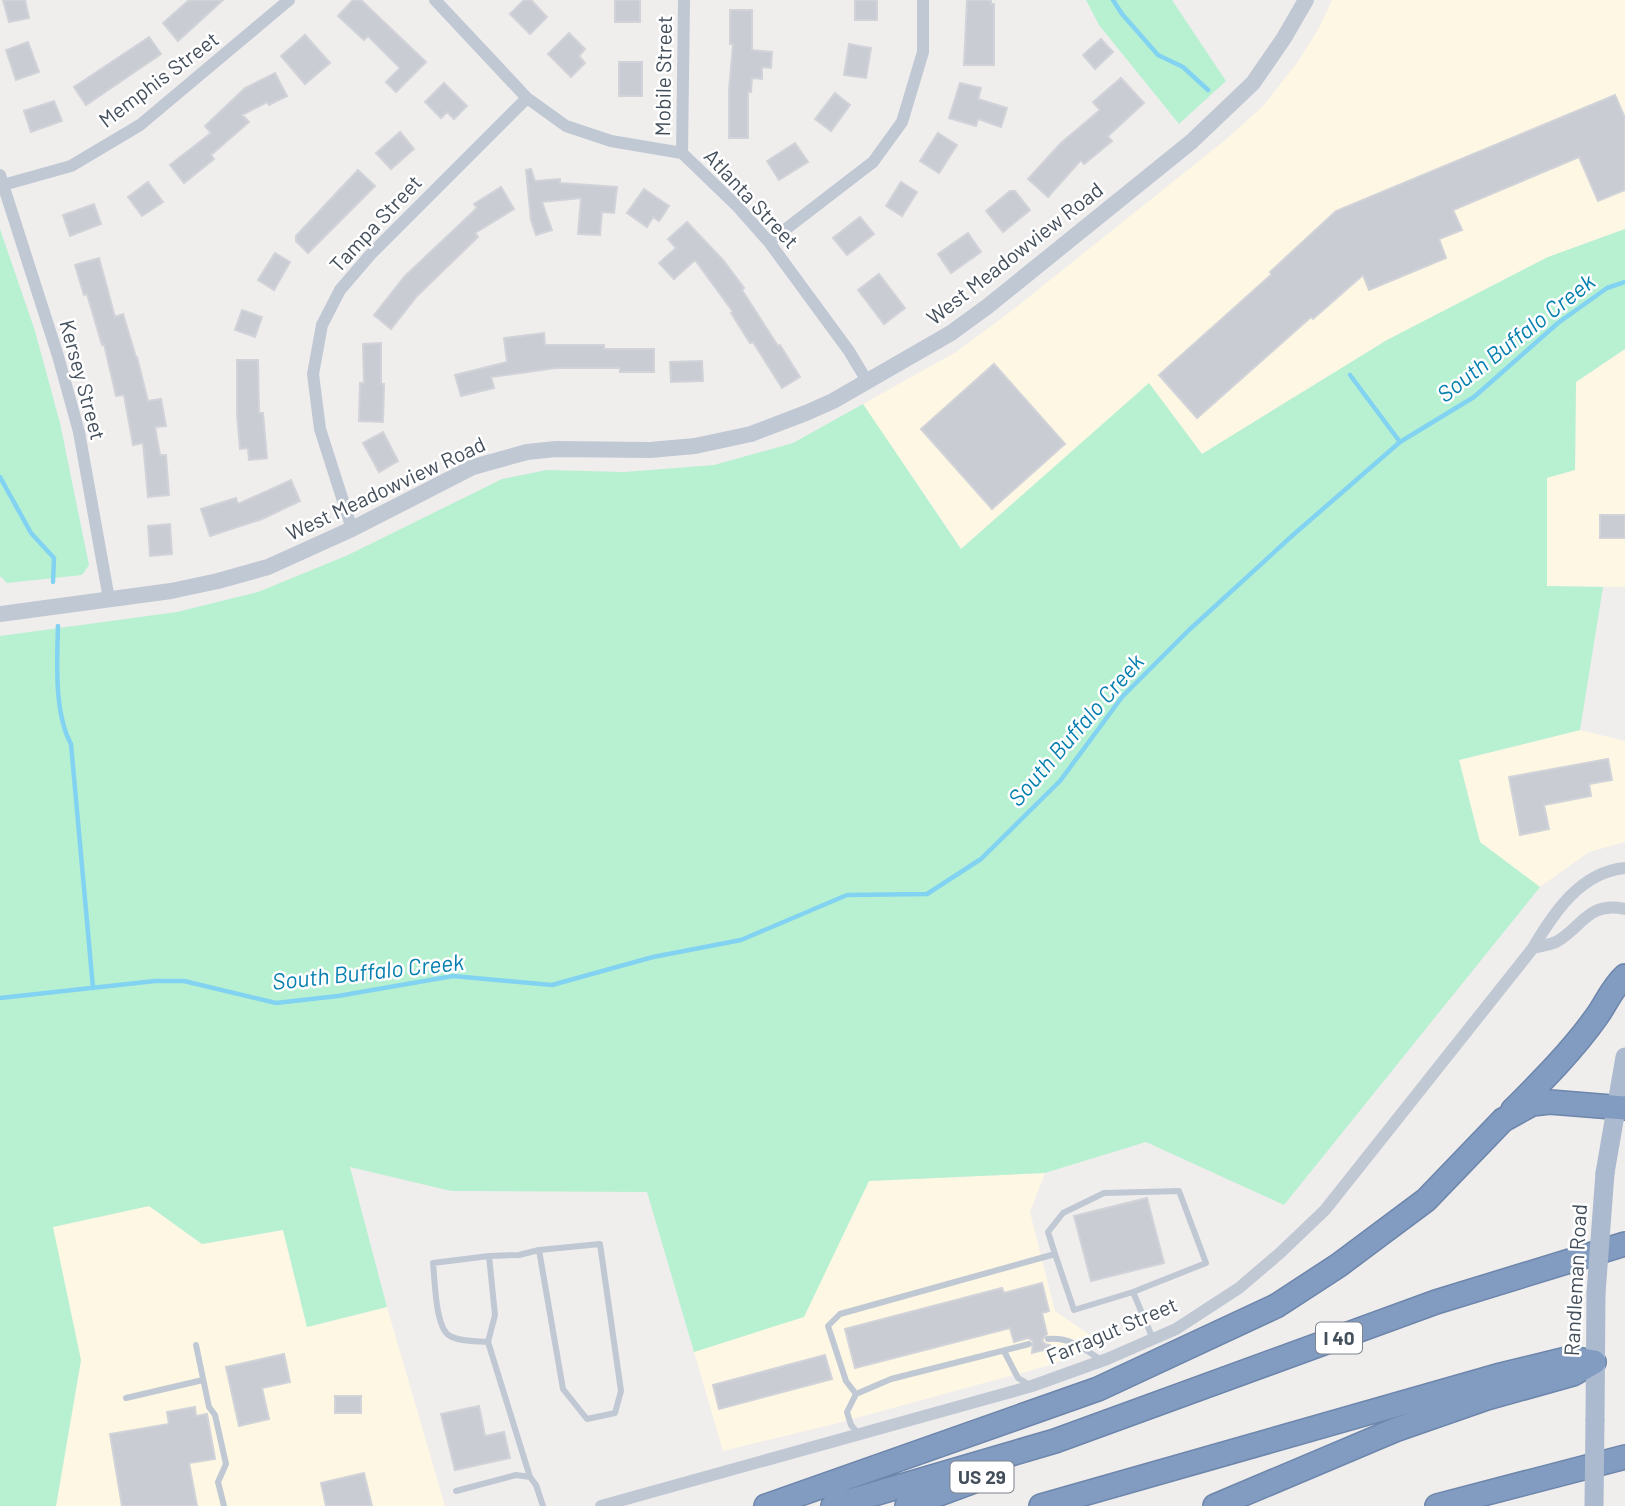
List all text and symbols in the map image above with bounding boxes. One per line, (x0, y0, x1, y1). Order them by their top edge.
street label: Mobile Street (649, 15, 676, 137)
street label: Memphis Street (93, 26, 223, 132)
street label: Atlanta Street (700, 143, 805, 253)
street label: Tampa Street (324, 169, 426, 277)
street label: West Meadowview Road (921, 176, 1107, 329)
water label: South Buffalo Creek (1431, 267, 1600, 408)
street label: Kersey Street (55, 317, 112, 443)
street label: West Meadowview Road (282, 430, 489, 545)
water label: South Buffalo Creek (1001, 647, 1149, 811)
water label: South Buffalo Creek (271, 947, 465, 995)
street label: Randleman Road (1558, 1203, 1591, 1357)
street label: Farragut Street (1042, 1291, 1181, 1368)
road number: I 40 (1316, 1322, 1362, 1354)
road number: US 29 (950, 1462, 1014, 1492)

